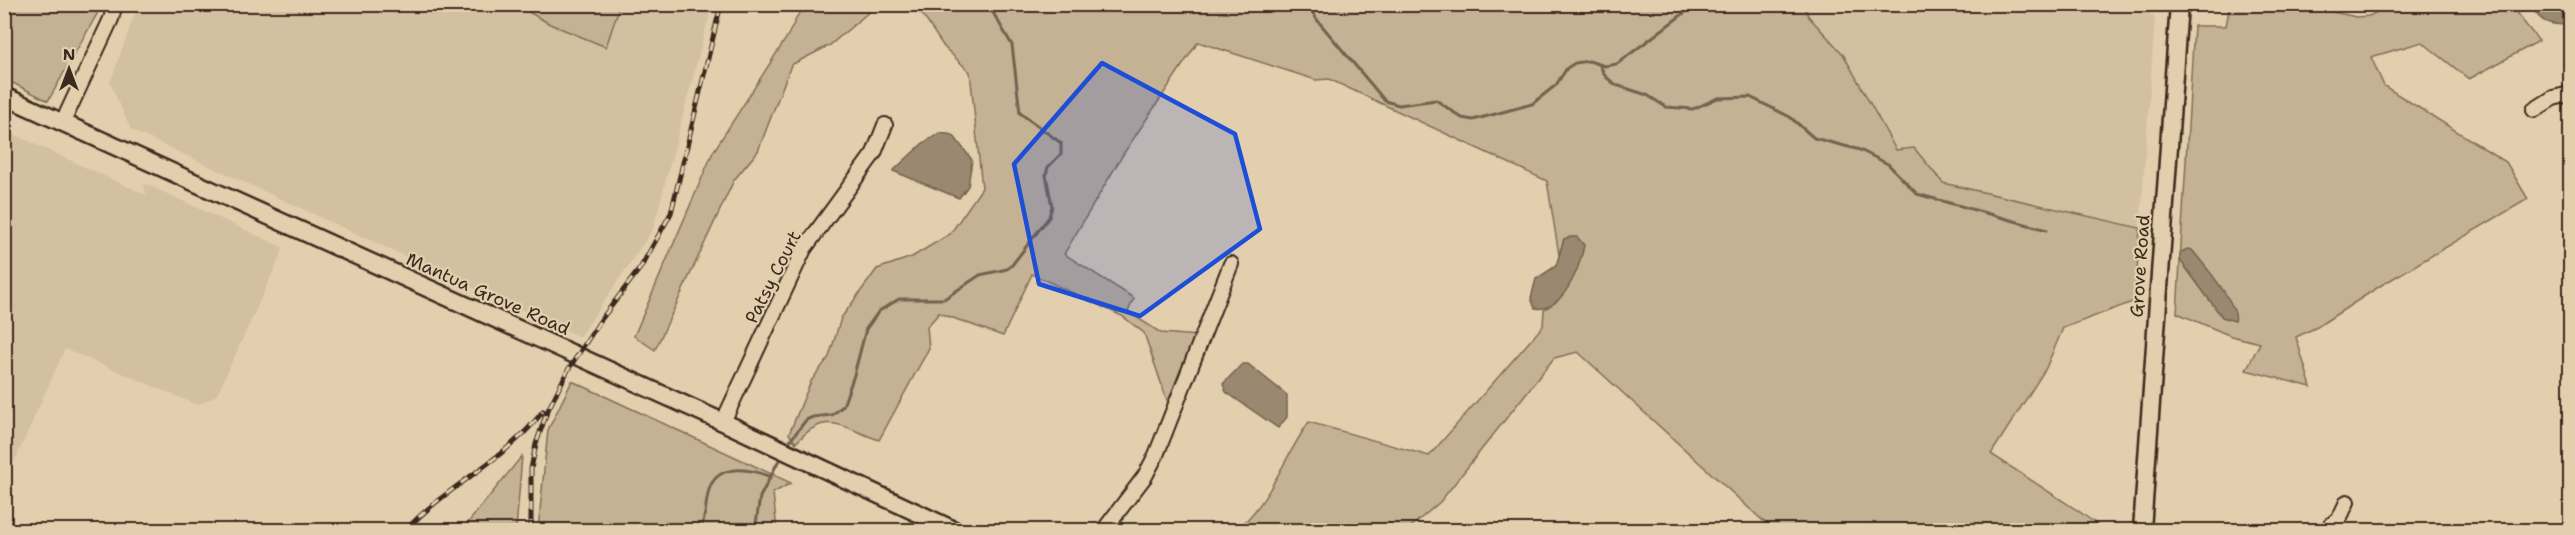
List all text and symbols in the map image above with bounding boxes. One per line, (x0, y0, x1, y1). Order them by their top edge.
north arrow (39, 39, 99, 99)
text: N (63, 44, 75, 65)
street label: Grove Road (2124, 214, 2156, 318)
street label: Patsy Court (739, 226, 807, 327)
street label: Mantua Grove Road (402, 247, 574, 341)

